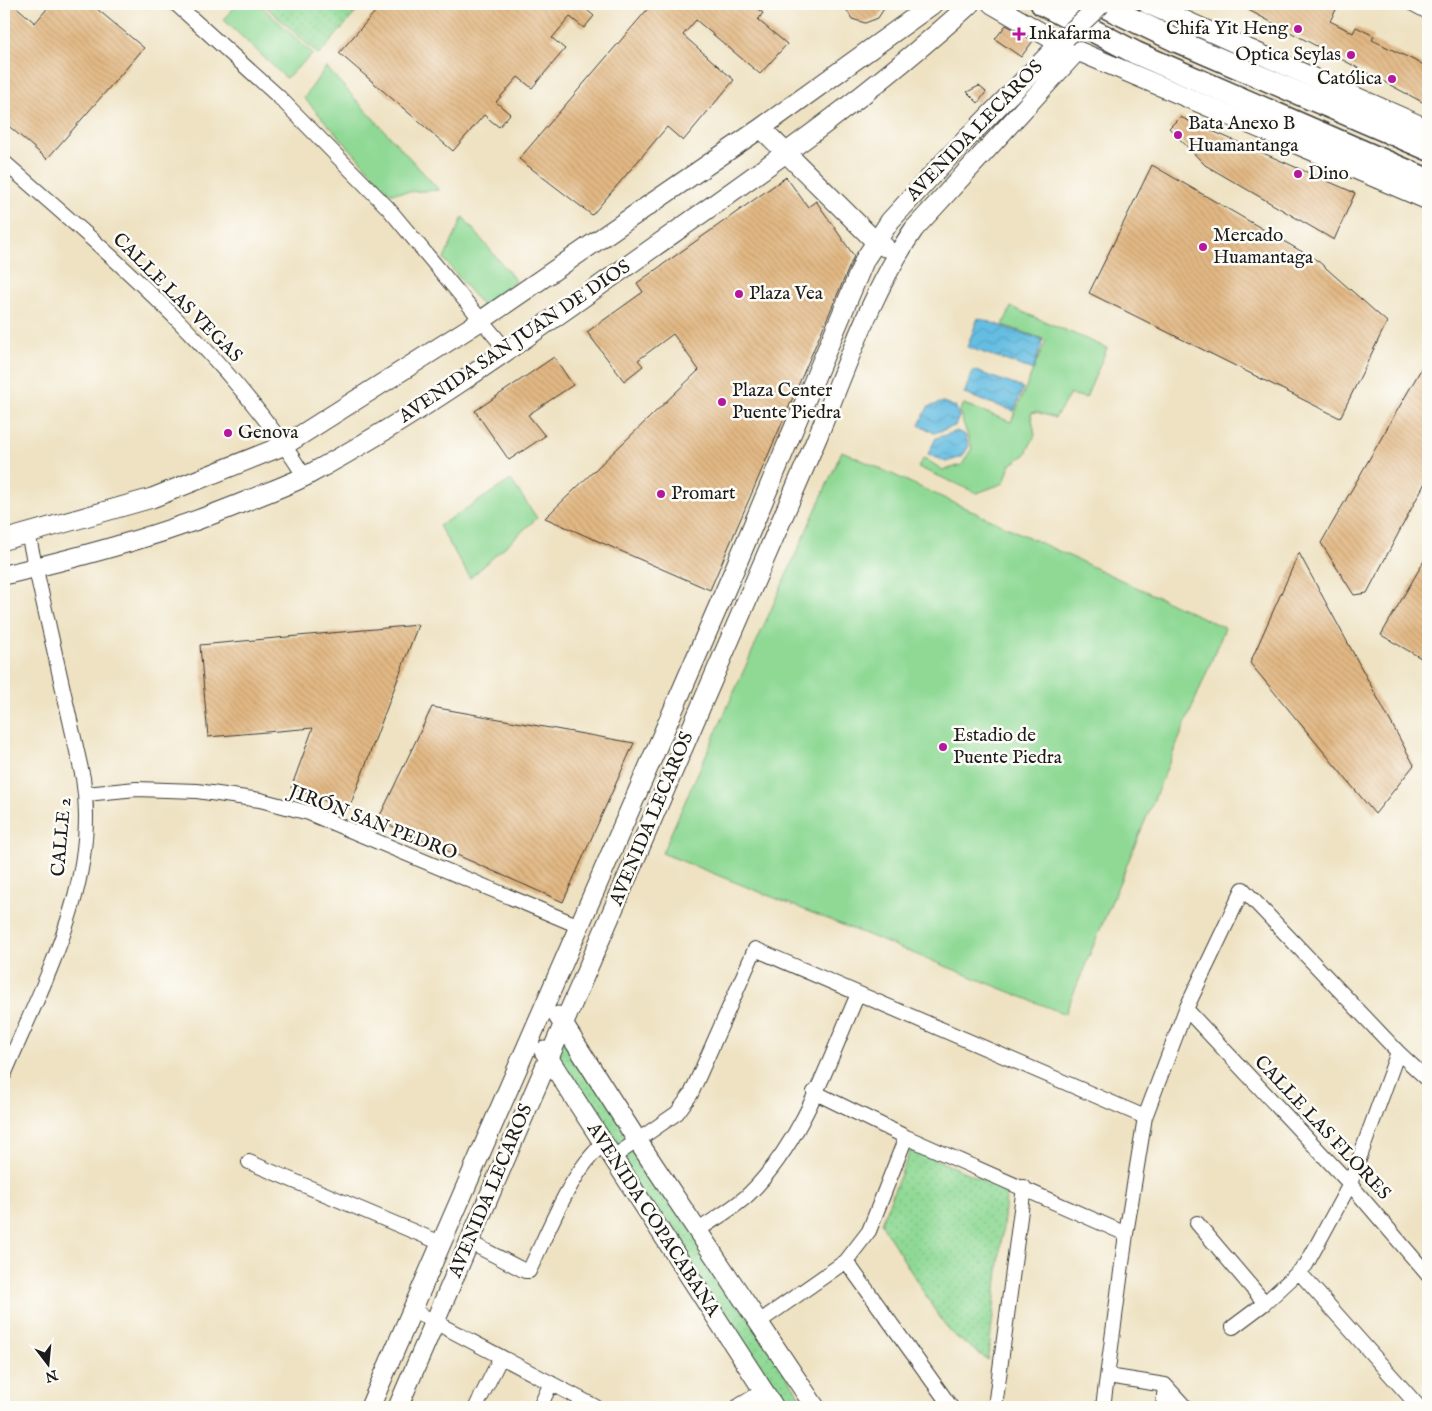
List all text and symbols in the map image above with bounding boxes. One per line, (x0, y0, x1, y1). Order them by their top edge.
place label: Chifa Yit Heng (1166, 17, 1289, 41)
place label: Inkafarma (1029, 22, 1111, 46)
marker: Chifa Yit Heng (1292, 23, 1304, 35)
marker: Inkafarma (1013, 28, 1025, 40)
place label: Optica Seylas (1235, 43, 1341, 67)
marker: Optica Seylas (1345, 49, 1357, 61)
street label: AVENIDA LECAROS (901, 56, 1048, 207)
place label: Católica (1317, 67, 1383, 91)
marker: Católica (1386, 73, 1398, 85)
place label: Bata Anexo B Huamantanga (1188, 112, 1299, 158)
marker: Bata Anexo B Huamantanga (1172, 129, 1184, 141)
place label: Dino (1308, 162, 1349, 186)
marker: Dino (1292, 168, 1304, 180)
place label: Mercado Huamantaga (1213, 224, 1314, 270)
street label: CALLE LAS VEGAS (107, 228, 247, 368)
marker: Mercado Huamantaga (1197, 241, 1209, 253)
street label: AVENIDA SAN JUAN DE DIOS (394, 255, 636, 429)
place label: Plaza Vea (749, 282, 824, 306)
marker: Plaza Vea (733, 288, 745, 300)
place label: Plaza Center Puente Piedra (732, 379, 842, 425)
marker: Plaza Center Puente Piedra (716, 396, 728, 408)
place label: Genova (238, 421, 299, 445)
marker: Genova (222, 427, 234, 439)
place label: Promart (671, 482, 736, 506)
marker: Promart (655, 488, 667, 500)
place label: Estadio de Puente Piedra (953, 724, 1063, 770)
street label: AVENIDA LECAROS (604, 728, 700, 910)
marker: Estadio de Puente Piedra (937, 741, 949, 753)
street label: JIRÓN SAN PEDRO (284, 778, 461, 866)
street label: CALLE 2 (47, 796, 77, 878)
street label: CALLE LAS FLORES (1249, 1051, 1395, 1205)
street label: AVENIDA LECAROS (443, 1100, 539, 1282)
street label: AVENIDA COPACABANA (581, 1117, 725, 1323)
north arrow (22, 1338, 72, 1388)
text: N (43, 1365, 61, 1386)

